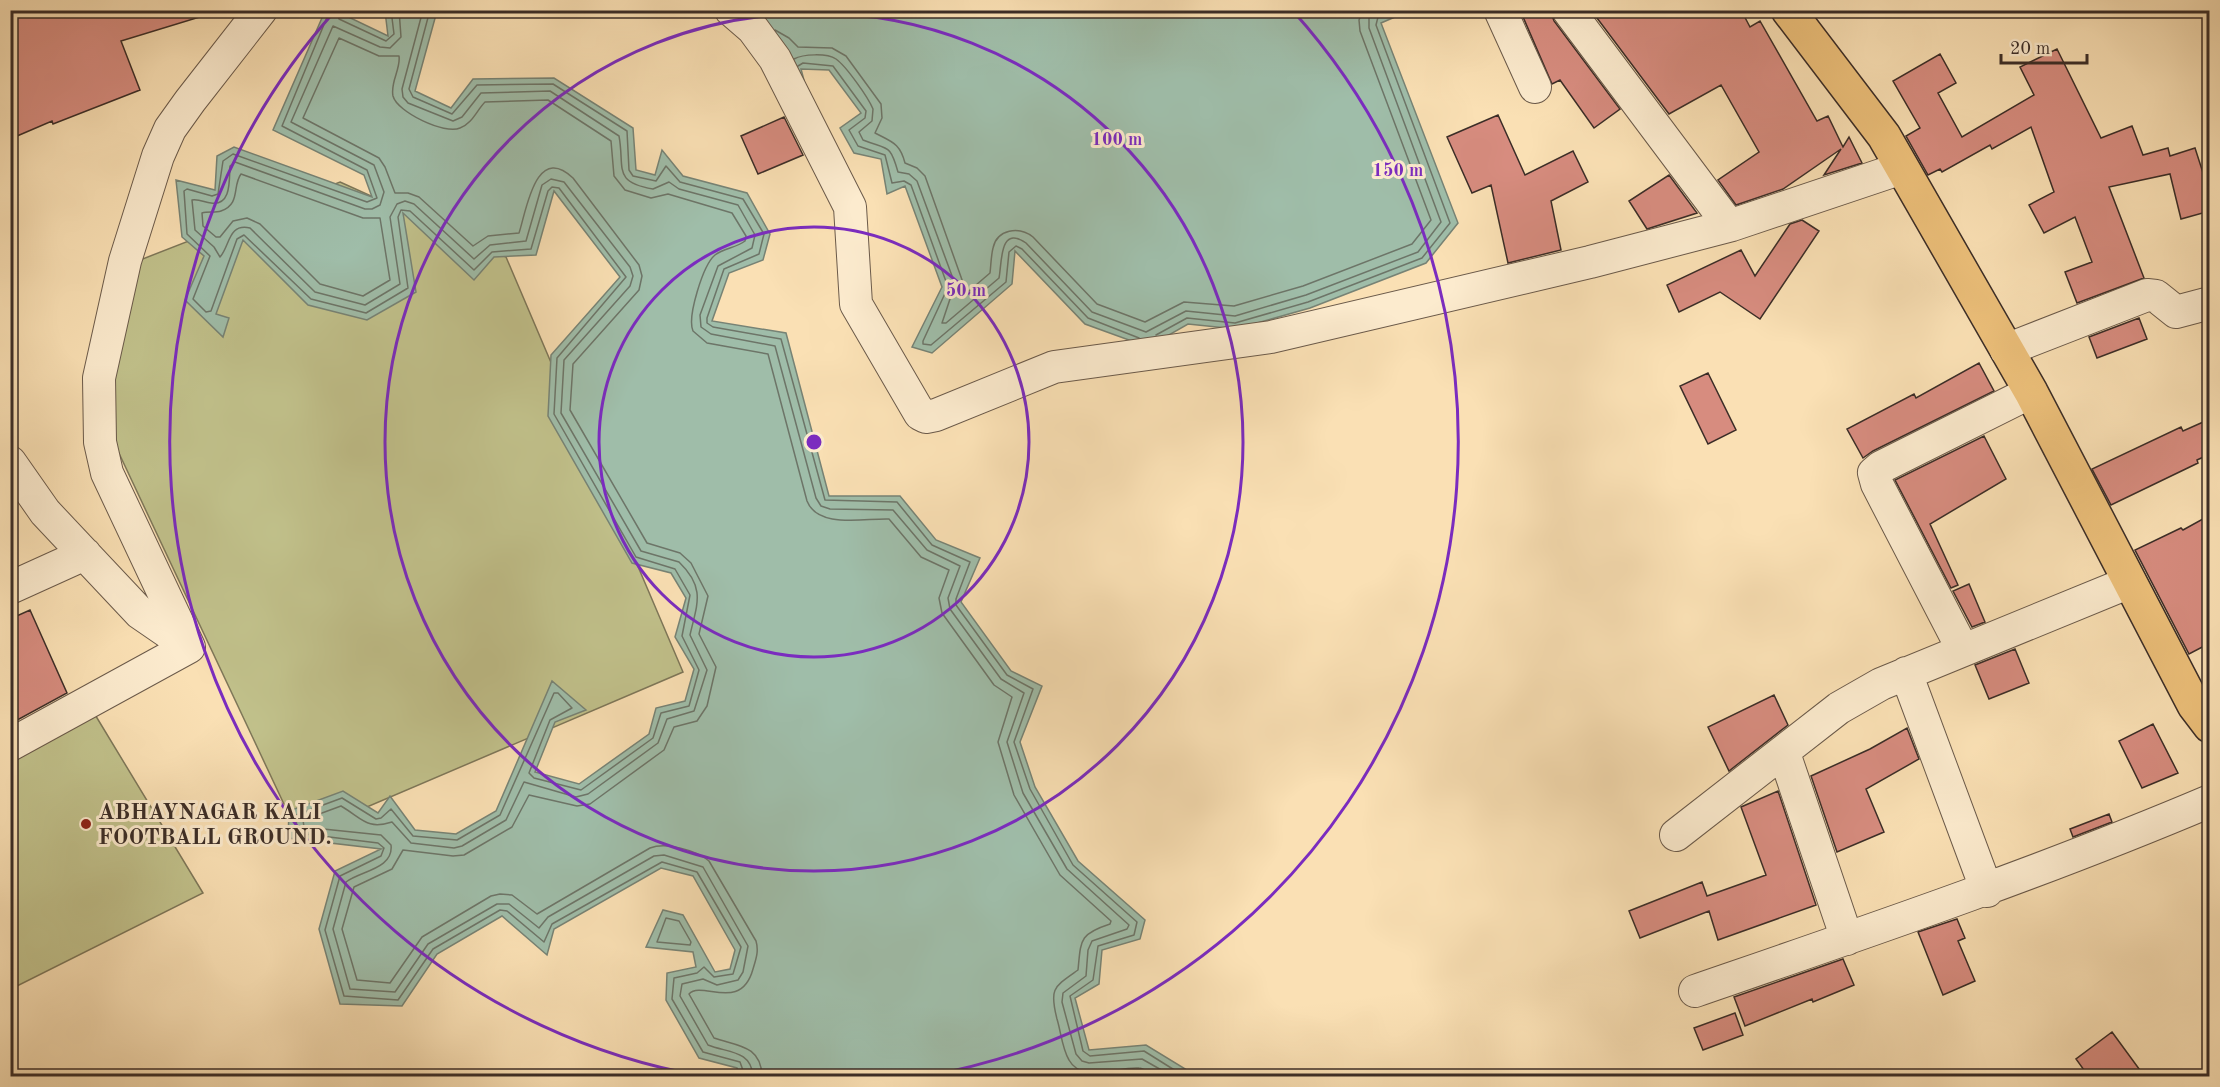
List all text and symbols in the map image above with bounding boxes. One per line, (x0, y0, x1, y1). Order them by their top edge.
scale bar (2001, 27, 2086, 65)
text: 20 m (2010, 40, 2050, 58)
text: 100 m (1092, 131, 1142, 149)
text: 150 m (1373, 162, 1423, 180)
text: 50 m (946, 282, 986, 300)
centre of rings (804, 432, 824, 452)
place label: ABHAYNAGAR KALI FOOTBALL GROUND. (98, 802, 332, 849)
marker: ABHAYNAGAR KALI FOOTBALL GROUND. (79, 817, 93, 831)

